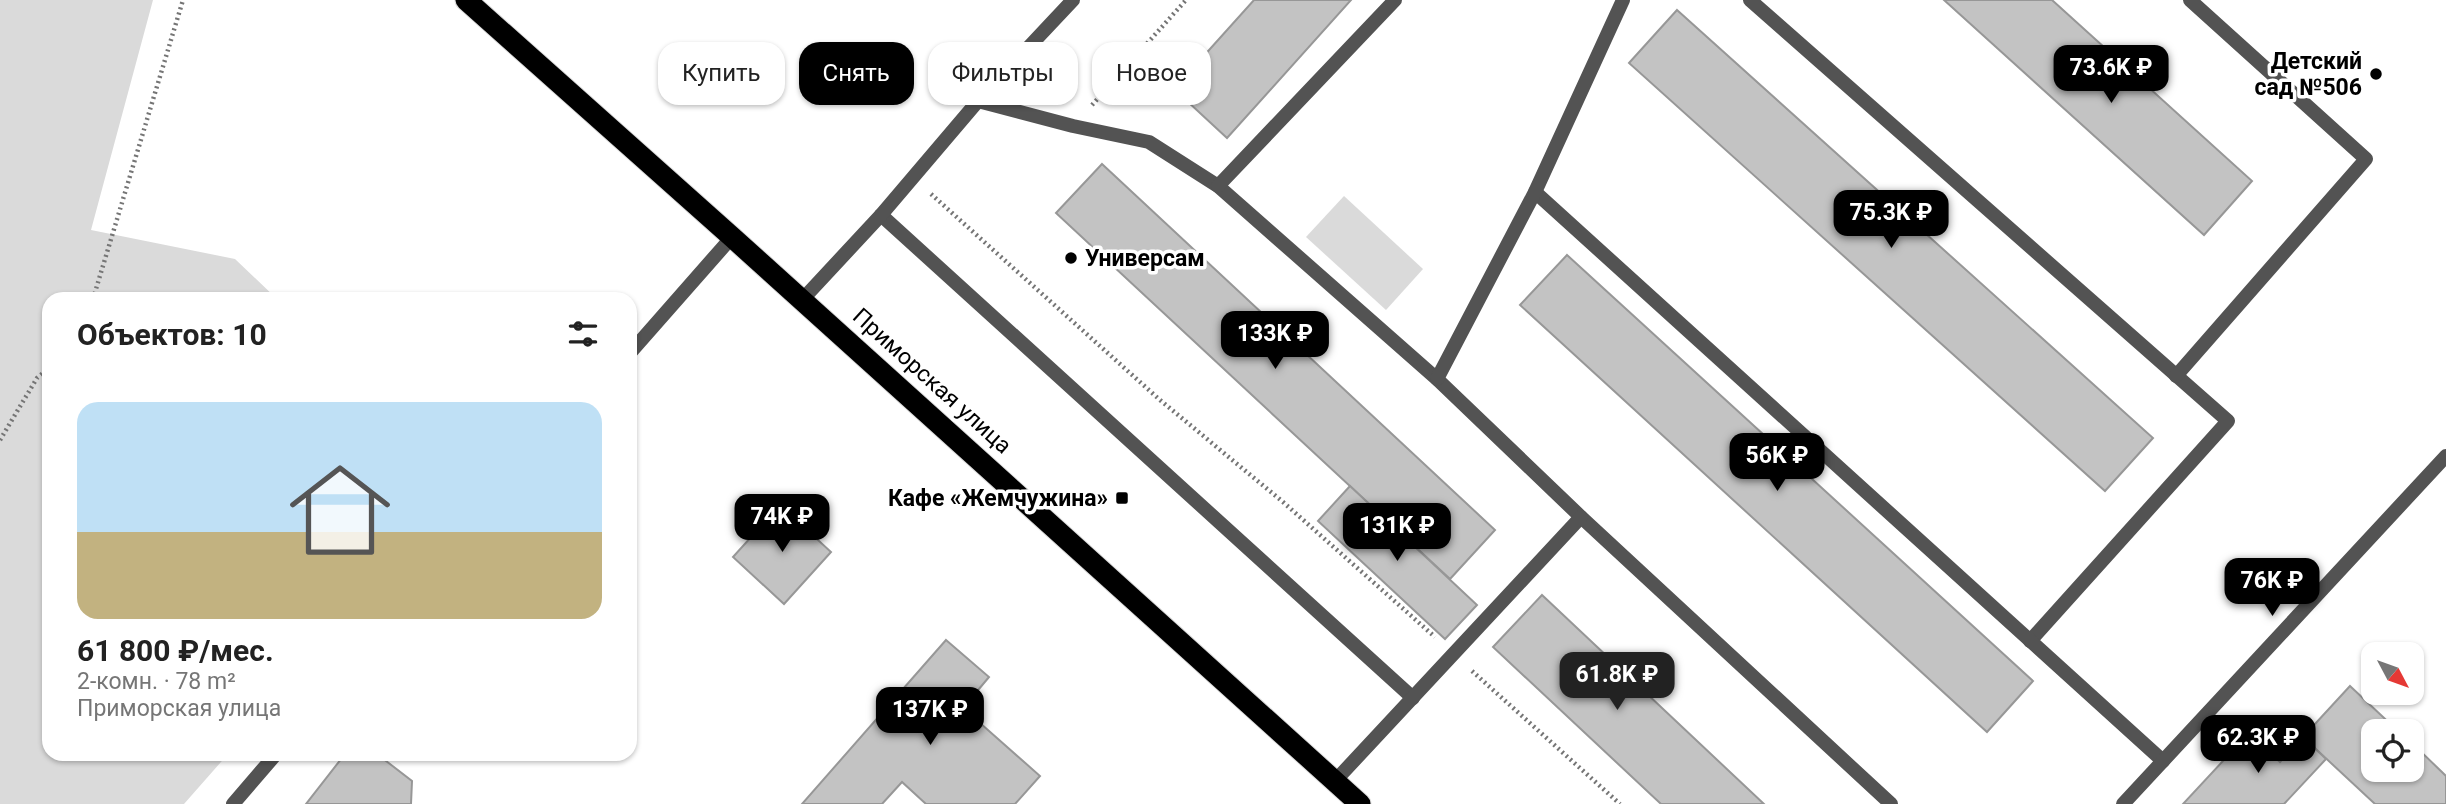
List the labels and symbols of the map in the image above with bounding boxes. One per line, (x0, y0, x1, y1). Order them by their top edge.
pin: 73.6K ₽ (2046, 46, 2176, 105)
place label: Детский сад №506 (2255, 48, 2362, 101)
marker: Детский сад №506 (2368, 66, 2384, 82)
pin: 75.3K ₽ (1826, 190, 1956, 250)
place label: Универсам (1085, 245, 1205, 272)
marker: Универсам (1063, 250, 1079, 266)
street label: Приморская улица (847, 303, 1017, 459)
pin: 133K ₽ (1218, 312, 1332, 371)
pin: 56K ₽ (1728, 434, 1826, 493)
place label: Кафе «Жемчужина» (888, 485, 1108, 512)
marker: Кафе «Жемчужина» (1114, 490, 1130, 506)
pin: 74K ₽ (733, 494, 831, 554)
pin: 131K ₽ (1340, 504, 1454, 563)
pin: 76K ₽ (2223, 558, 2321, 618)
north arrow (2361, 642, 2424, 705)
pin: 61.8K ₽ (1552, 652, 1682, 712)
pin: 137K ₽ (873, 688, 987, 747)
pin: 62.3K ₽ (2193, 716, 2323, 775)

